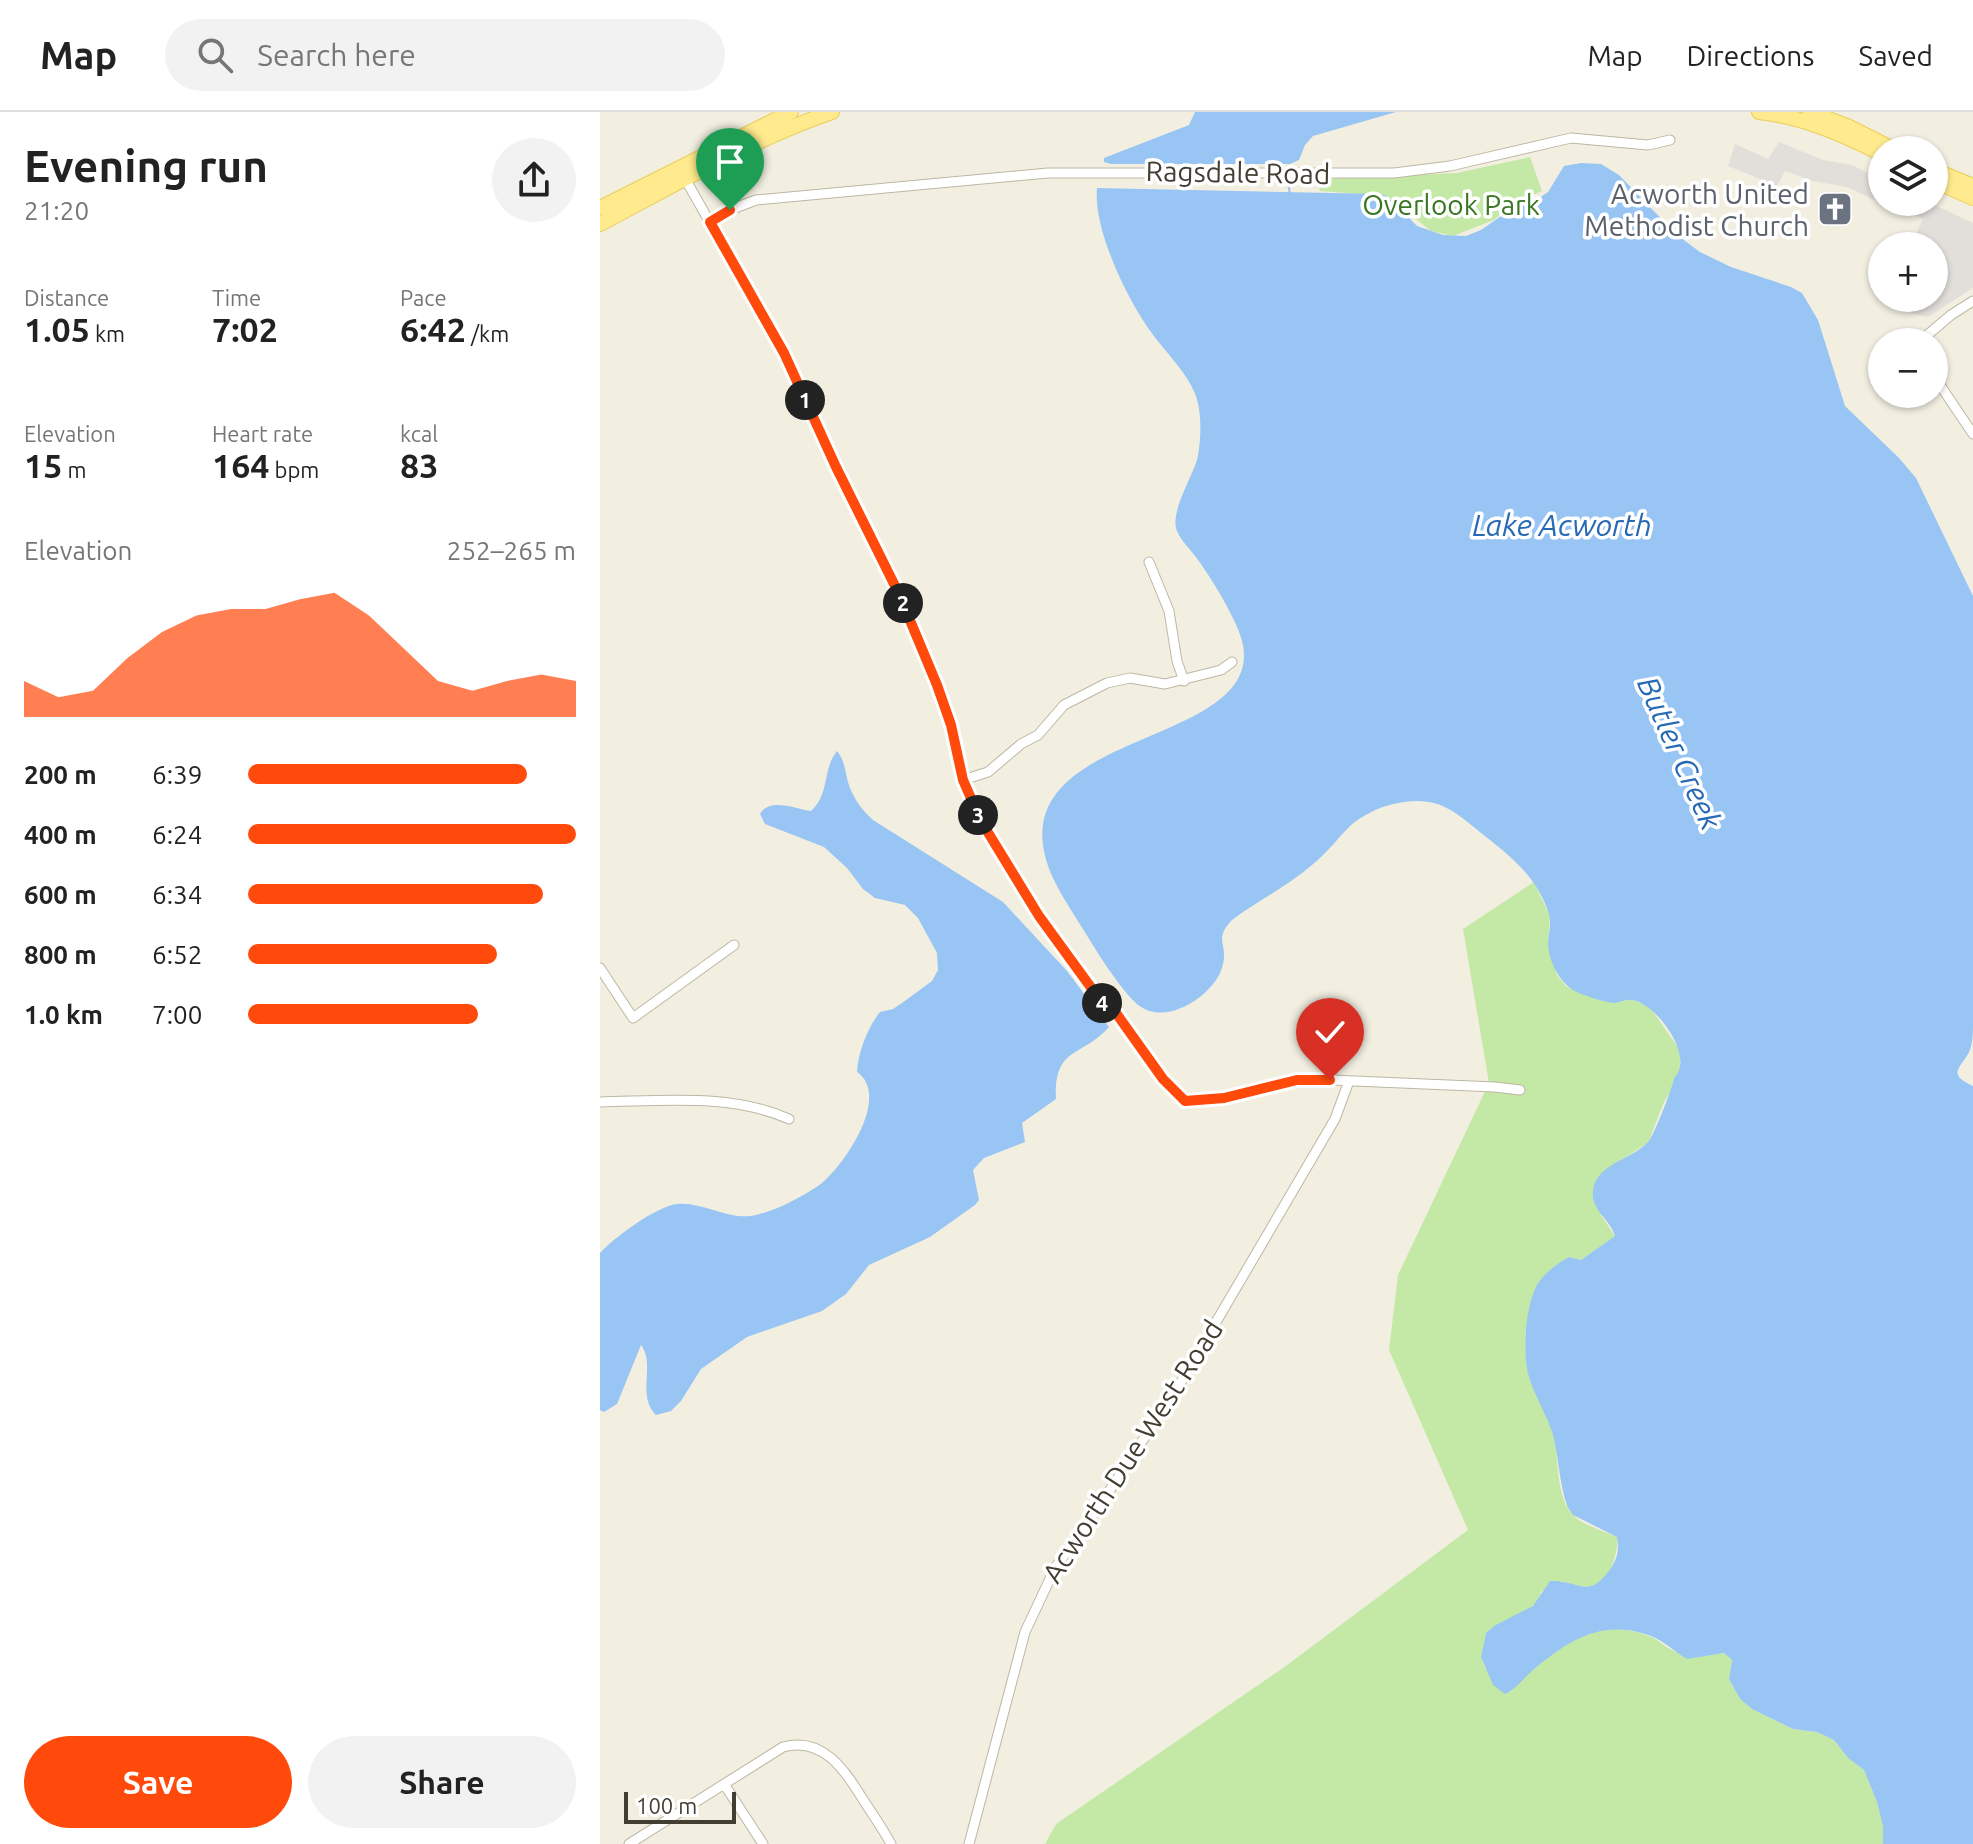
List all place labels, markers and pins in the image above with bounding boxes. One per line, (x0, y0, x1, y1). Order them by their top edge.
pin (696, 128, 764, 210)
place label: Acworth United Methodist Church (1584, 178, 1809, 241)
church icon: Acworth United Methodist Church (1816, 190, 1854, 228)
pin: 1 (785, 380, 825, 420)
pin: 2 (883, 583, 923, 623)
pin: 3 (958, 795, 998, 835)
pin: 4 (1082, 983, 1122, 1023)
pin (1296, 998, 1364, 1080)

